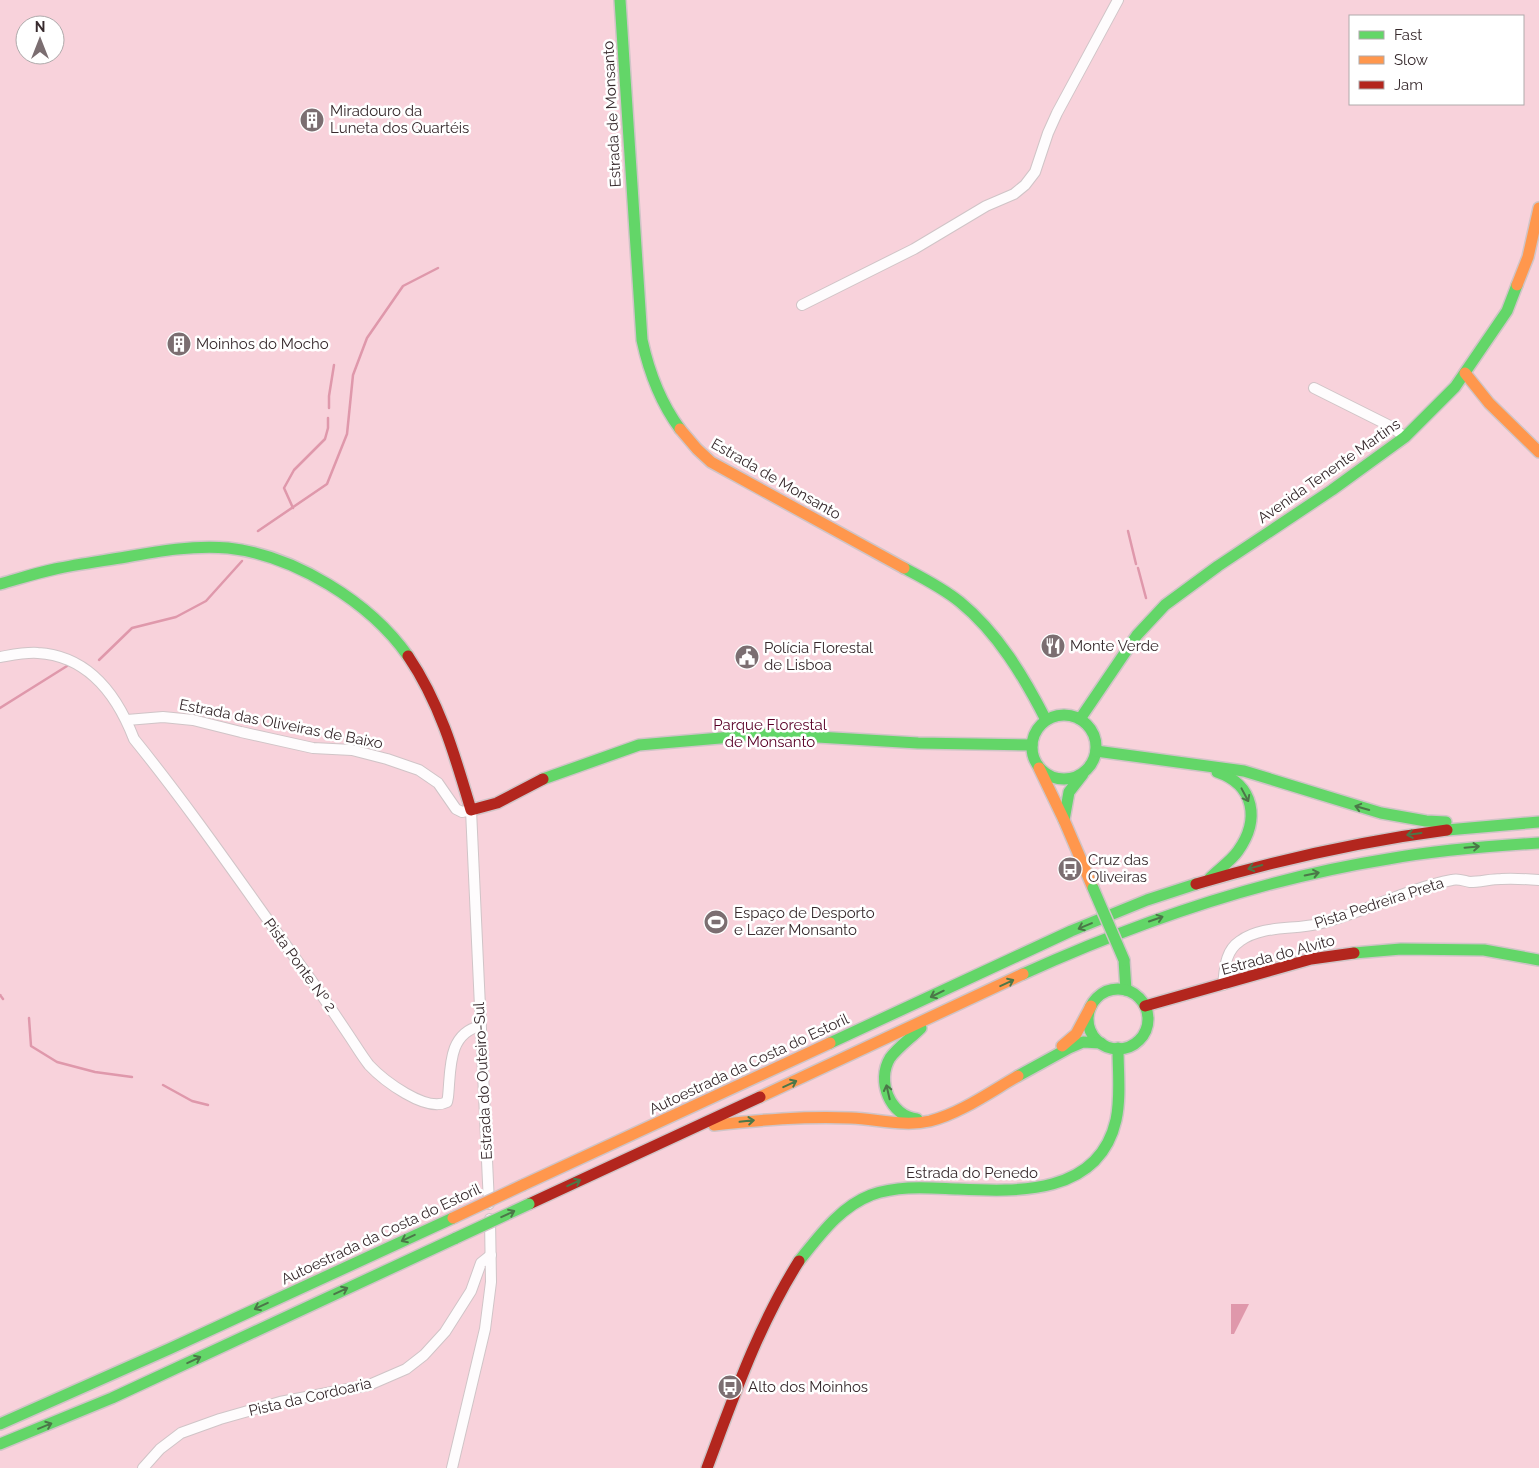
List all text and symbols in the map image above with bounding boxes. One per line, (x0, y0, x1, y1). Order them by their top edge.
north arrow (15, 15, 65, 65)
legend (1349, 15, 1524, 105)
text: N (35, 19, 45, 35)
text: Fast (1394, 26, 1422, 44)
street label: Estrada de Monsanto (599, 40, 625, 188)
text: Slow (1394, 51, 1428, 69)
text: Jam (1394, 76, 1423, 94)
place label: Miradouro da Luneta dos Quartéis (330, 102, 469, 137)
building icon: Miradouro da Luneta dos Quartéis (299, 107, 325, 133)
building icon: Moinhos do Mocho (166, 331, 192, 357)
place label: Moinhos do Mocho (196, 335, 329, 353)
street label: Avenida Tenente Martins (1254, 415, 1404, 527)
street label: Estrada de Monsanto (708, 435, 844, 524)
restaurant icon: Monte Verde (1040, 633, 1066, 659)
place label: Monte Verde (1070, 637, 1159, 655)
place label: Polícia Florestal de Lisboa (764, 639, 874, 674)
public building icon: Polícia Florestal de Lisboa (734, 644, 760, 670)
street label: Estrada das Oliveiras de Baixo (178, 695, 384, 753)
park label: Parque Florestal de Monsanto (713, 716, 828, 751)
one-way arrow (1240, 787, 1250, 802)
one-way arrow (1355, 802, 1371, 812)
one-way arrow (1406, 830, 1422, 840)
one-way arrow (1464, 842, 1480, 852)
place label: Cruz das Oliveiras (1088, 851, 1148, 886)
bus stop icon: Cruz das Oliveiras (1057, 856, 1083, 882)
one-way arrow (1247, 863, 1263, 873)
one-way arrow (1304, 869, 1320, 879)
street label: Pista Pedreira Preta (1312, 874, 1446, 932)
place label: Espaço de Desporto e Lazer Monsanto (734, 904, 875, 939)
sports icon: Espaço de Desporto e Lazer Monsanto (703, 909, 729, 935)
one-way arrow (1148, 914, 1164, 924)
street label: Pista Ponte Nº 2 (260, 915, 340, 1015)
one-way arrow (1078, 921, 1093, 931)
street label: Estrada do Alvito (1219, 931, 1337, 979)
one-way arrow (999, 977, 1014, 987)
one-way arrow (930, 989, 945, 999)
street label: Estrada do Outeiro-Sul (470, 1001, 496, 1160)
street label: Autoestrada da Costa do Estoril (646, 1009, 853, 1118)
one-way arrow (782, 1078, 797, 1088)
one-way arrow (882, 1084, 892, 1100)
one-way arrow (738, 1116, 754, 1126)
street label: Estrada do Penedo (906, 1164, 1038, 1182)
one-way arrow (566, 1178, 581, 1188)
street label: Autoestrada da Costa do Estoril (278, 1179, 485, 1288)
one-way arrow (500, 1208, 515, 1218)
one-way arrow (401, 1234, 416, 1243)
one-way arrow (333, 1286, 348, 1296)
one-way arrow (254, 1302, 269, 1312)
one-way arrow (186, 1355, 201, 1364)
street label: Pista da Cordoaria (247, 1374, 373, 1420)
bus stop icon: Alto dos Moinhos (717, 1374, 743, 1400)
place label: Alto dos Moinhos (748, 1378, 868, 1396)
one-way arrow (37, 1420, 52, 1430)

